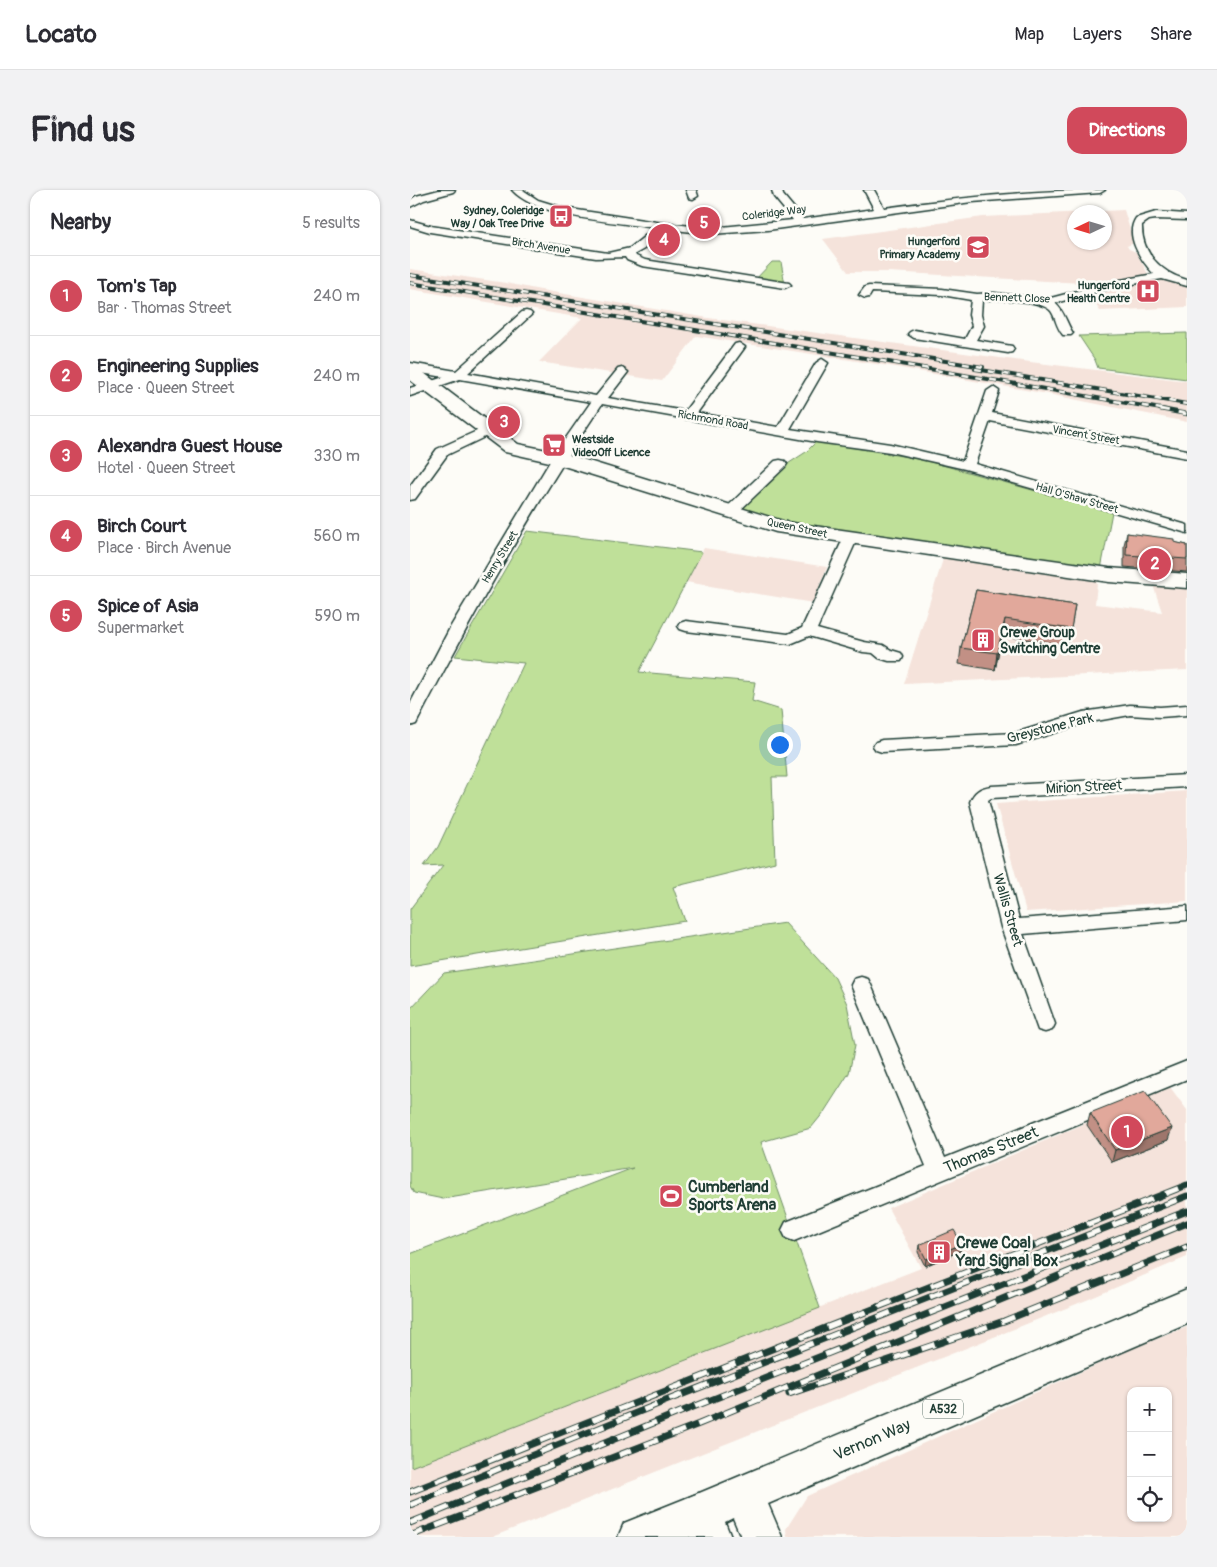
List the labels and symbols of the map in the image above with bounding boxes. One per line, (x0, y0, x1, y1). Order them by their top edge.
bus stop icon: Sydney, Coleridge Way / Oak Tree Drive (548, 203, 574, 229)
street label: Coleridge Way (741, 203, 807, 223)
place label: Sydney, Coleridge Way / Oak Tree Drive (451, 204, 545, 230)
pin: 5 (688, 204, 720, 242)
north arrow (1067, 205, 1112, 250)
pin: 4 (648, 221, 680, 259)
school or university icon: Hungerford Primary Academy (965, 234, 991, 260)
street label: Birch Avenue (511, 235, 572, 257)
place label: Hungerford Primary Academy (880, 235, 960, 261)
hospital icon: Hungerford Health Centre (1135, 278, 1161, 304)
place label: Hungerford Health Centre (1067, 279, 1131, 305)
street label: Bennett Close (984, 290, 1051, 306)
pin: 3 (488, 403, 520, 441)
street label: Richmond Road (677, 407, 749, 433)
street label: Vincent Street (1051, 423, 1121, 447)
supermarket icon: Westside VideoOff Licence (541, 432, 567, 458)
place label: Westside VideoOff Licence (572, 433, 651, 459)
street label: Hall O'Shaw Street (1034, 480, 1120, 516)
street label: Queen Street (766, 515, 829, 541)
street label: Henry Street (479, 528, 521, 586)
pin: 2 (1139, 545, 1171, 583)
place label: Crewe Group Switching Centre (1000, 624, 1101, 657)
building icon: Crewe Group Switching Centre (970, 627, 996, 653)
street label: Greystone Park (1005, 709, 1095, 747)
your location (767, 732, 793, 758)
street label: Mirion Street (1045, 776, 1123, 797)
street label: Wallis Street (990, 872, 1027, 949)
pin: 1 (1111, 1113, 1143, 1151)
street label: Thomas Street (941, 1122, 1042, 1178)
place label: Cumberland Sports Arena (688, 1177, 777, 1215)
sports icon: Cumberland Sports Arena (658, 1183, 684, 1209)
place label: Crewe Coal Yard Signal Box (955, 1233, 1058, 1271)
building icon: Crewe Coal Yard Signal Box (926, 1239, 952, 1265)
road number: A532 (923, 1400, 963, 1418)
street label: Vernon Way (831, 1415, 914, 1465)

